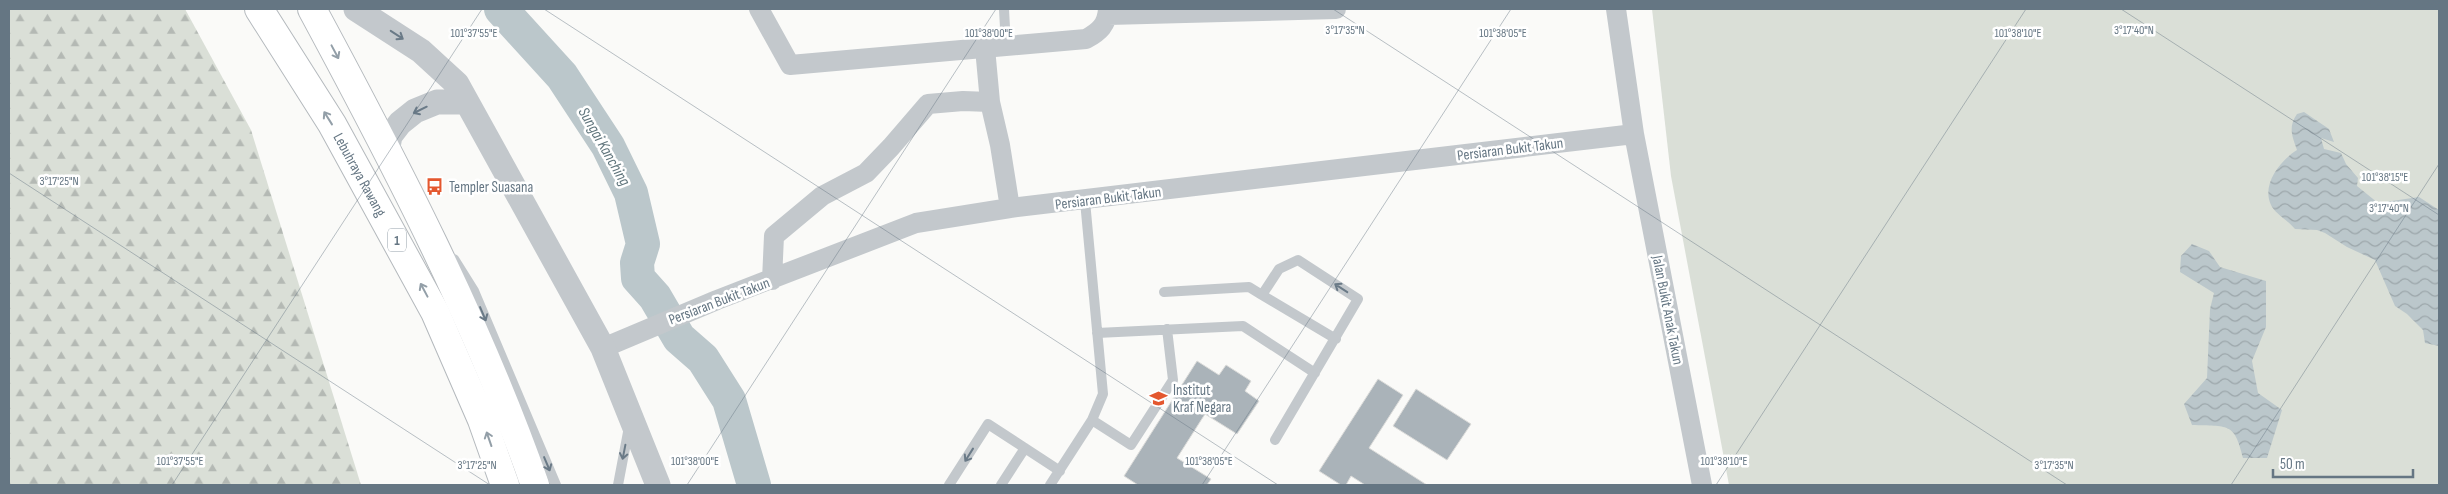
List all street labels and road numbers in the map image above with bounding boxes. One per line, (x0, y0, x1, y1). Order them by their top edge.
street label: Lebuhraya Rawang (329, 130, 390, 220)
street label: Persiaran Bukit Takun (1456, 134, 1564, 165)
street label: Persiaran Bukit Takun (1054, 183, 1162, 214)
road number: 1 (388, 228, 406, 252)
street label: Jalan Bukit Anak Takun (1647, 253, 1687, 366)
street label: Persiaran Bukit Takun (666, 273, 772, 329)

